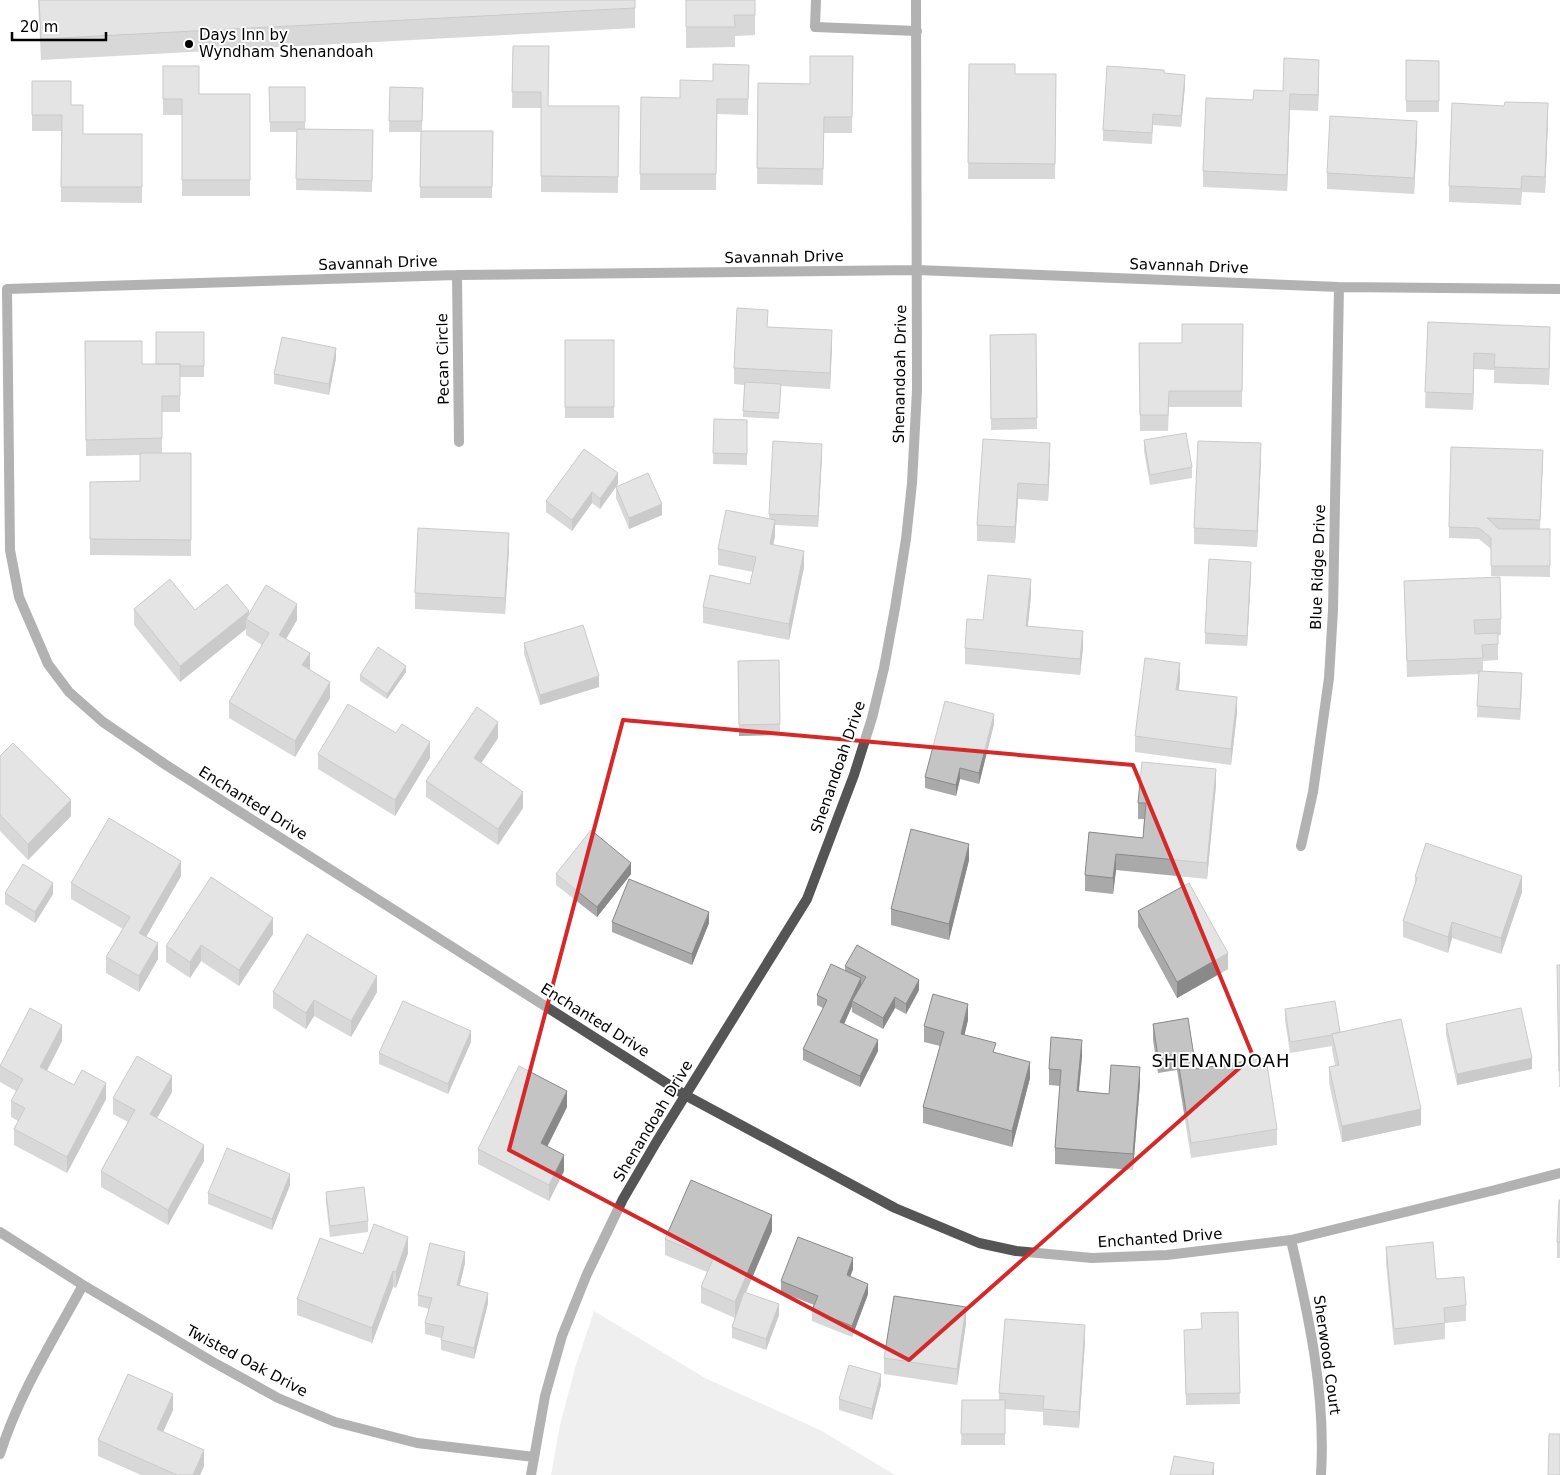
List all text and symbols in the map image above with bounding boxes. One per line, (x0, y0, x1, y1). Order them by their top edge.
scale bar (12, 10, 106, 42)
text: 20 m (20, 18, 58, 36)
place label: Days Inn by Wyndham Shenandoah (199, 26, 373, 61)
marker: Days Inn by Wyndham Shenandoah (183, 38, 195, 50)
street label: Savannah Drive (724, 247, 844, 267)
street label: Savannah Drive (318, 252, 438, 274)
street label: Savannah Drive (1129, 255, 1249, 277)
street label: Shenandoah Drive (890, 305, 910, 443)
street label: Pecan Circle (433, 313, 453, 405)
street label: Blue Ridge Drive (1307, 504, 1329, 630)
street label: Shenandoah Drive (807, 699, 869, 835)
street label: Enchanted Drive (195, 762, 311, 844)
street label: Enchanted Drive (537, 979, 653, 1061)
district label: SHENANDOAH (1151, 1050, 1291, 1071)
street label: Shenandoah Drive (610, 1057, 696, 1185)
street label: Enchanted Drive (1097, 1225, 1223, 1251)
street label: Sherwood Court (1310, 1294, 1344, 1416)
street label: Twisted Oak Drive (182, 1321, 311, 1401)

